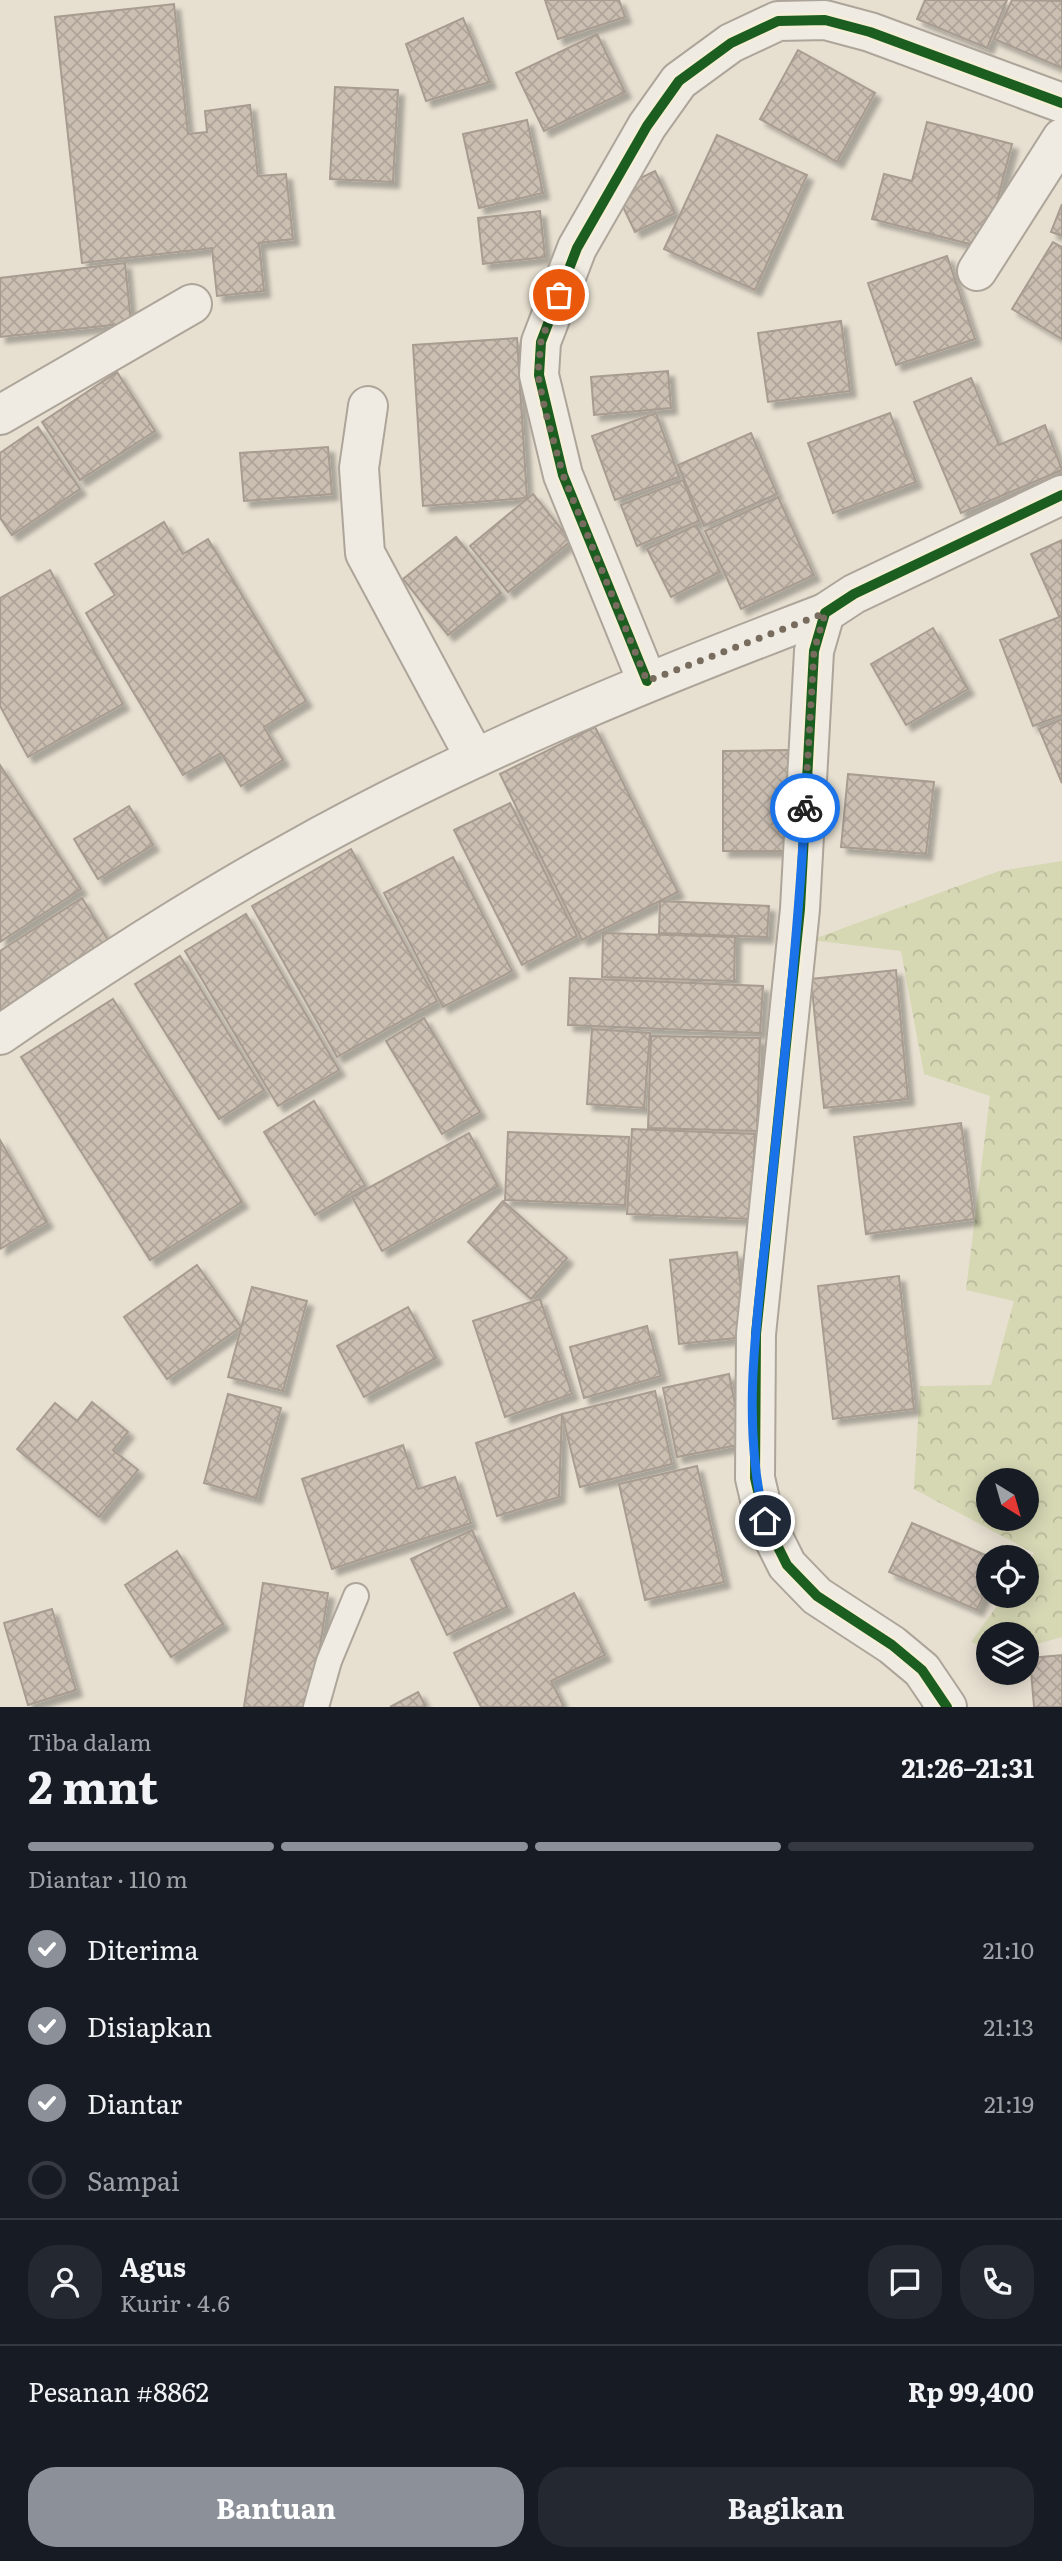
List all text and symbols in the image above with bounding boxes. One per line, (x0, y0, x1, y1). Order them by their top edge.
pin (529, 265, 589, 325)
icon: bag (540, 276, 578, 314)
courier (770, 773, 840, 843)
icon: bike (786, 789, 824, 827)
north arrow (976, 1468, 1040, 1531)
map controls (976, 1468, 1039, 1685)
pin (735, 1491, 795, 1551)
icon: home (746, 1502, 784, 1540)
button: locate (976, 1545, 1039, 1608)
button: layers (976, 1622, 1039, 1685)
text: Tiba dalam (28, 1724, 152, 1758)
text: 21:26–21:31 (901, 1747, 1034, 1786)
text: 2 mnt (28, 1750, 158, 1818)
text: Diantar · 110 m (28, 1861, 188, 1895)
text: Diterima (87, 1929, 199, 1968)
icon: check (28, 1930, 66, 1968)
text: 21:10 (983, 1932, 1034, 1966)
text: Disiapkan (87, 2006, 212, 2045)
icon: check (28, 2007, 66, 2045)
text: 21:13 (983, 2009, 1034, 2043)
text: Diantar (87, 2083, 182, 2122)
icon: check (28, 2084, 66, 2122)
text: 21:19 (984, 2086, 1034, 2120)
text: Sampai (87, 2160, 180, 2199)
button: person (28, 2245, 102, 2319)
button: chat (868, 2245, 942, 2319)
button: phone (960, 2245, 1034, 2319)
text: Agus (120, 2246, 186, 2285)
text: Kurir · 4.6 (120, 2285, 230, 2319)
text: Pesanan #8862 (28, 2371, 209, 2410)
text: Rp 99,400 (908, 2371, 1034, 2410)
button: Bantuan (28, 2467, 524, 2547)
button: Bagikan (538, 2467, 1034, 2547)

